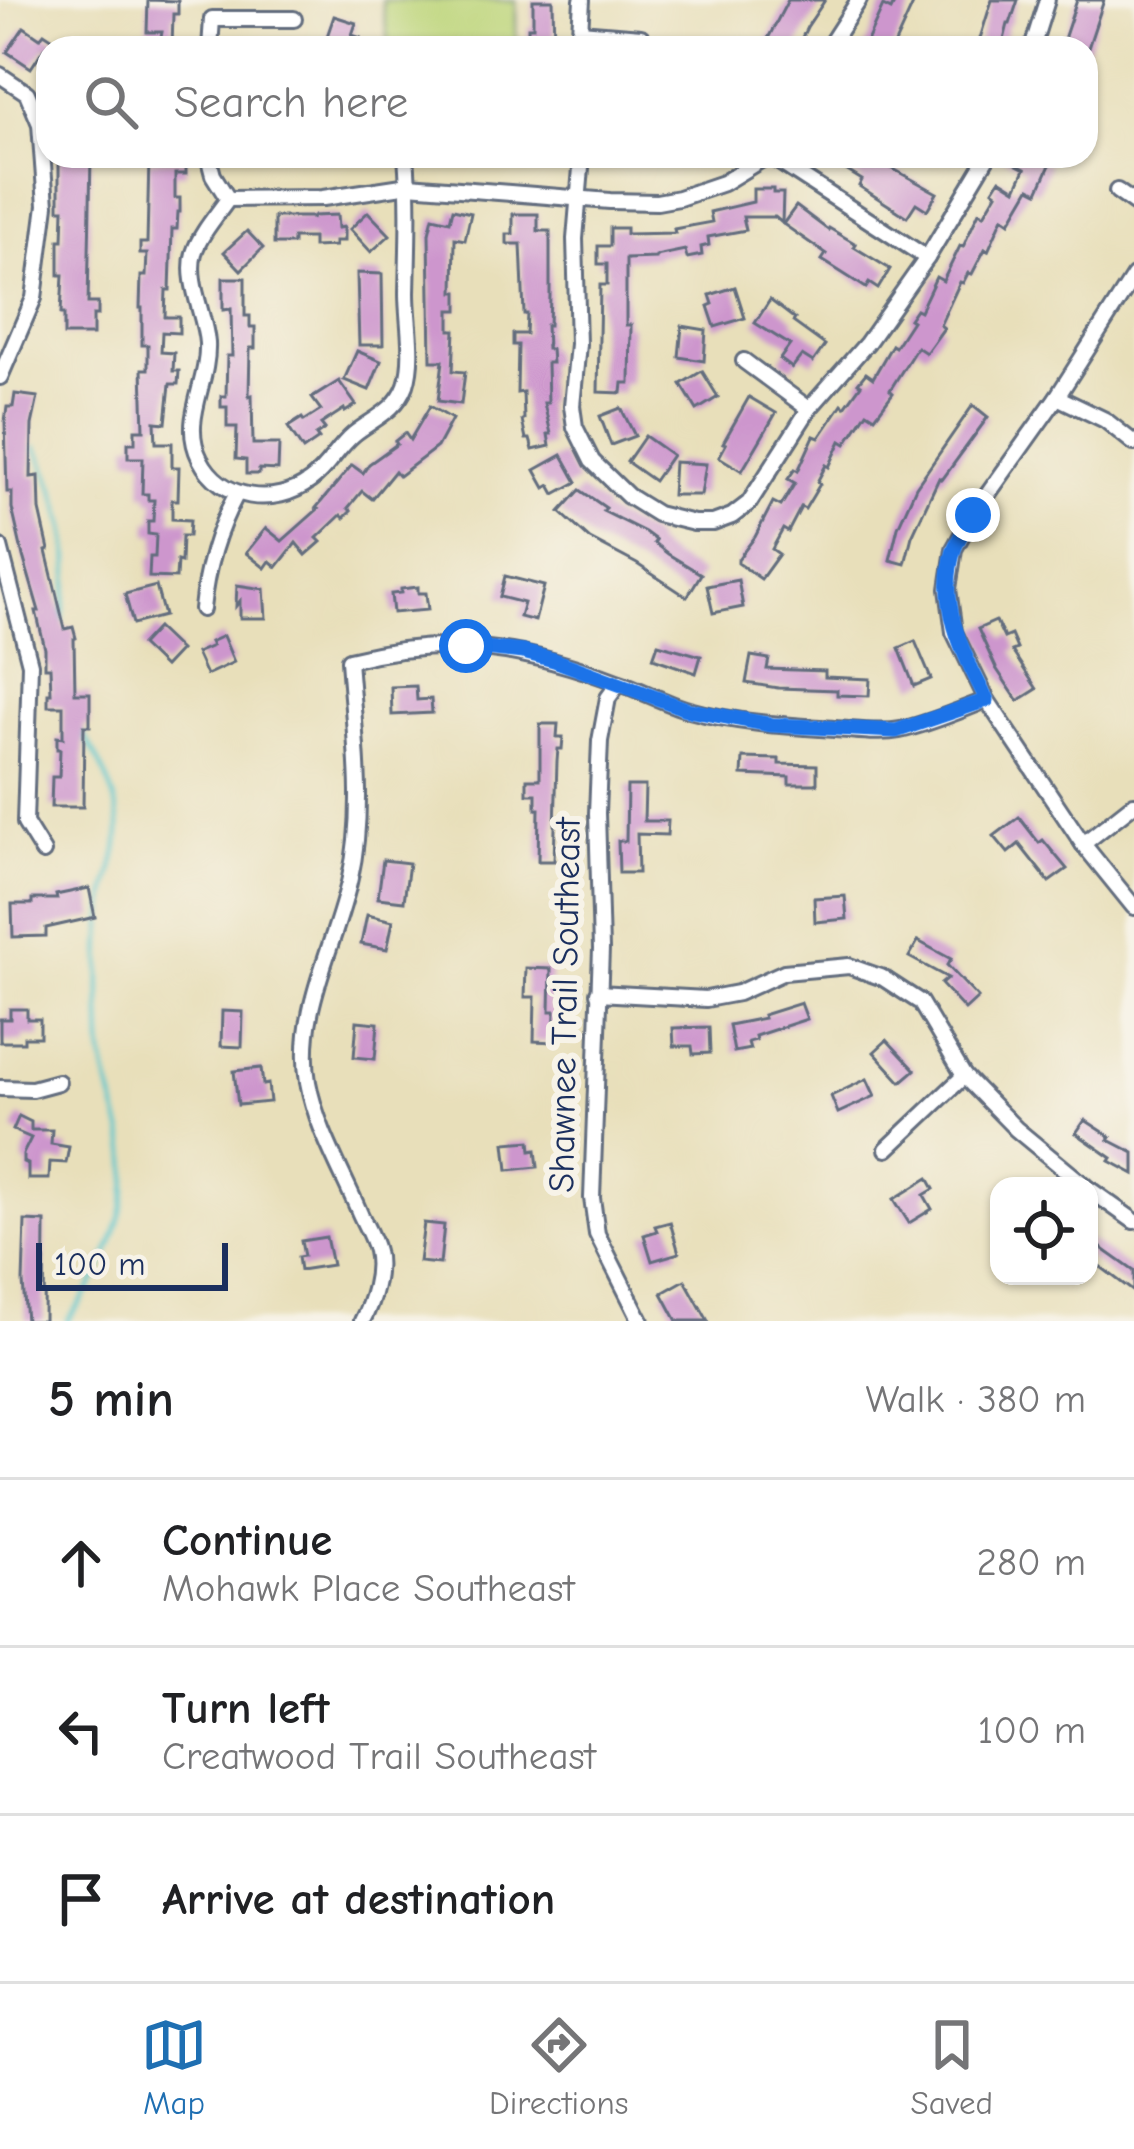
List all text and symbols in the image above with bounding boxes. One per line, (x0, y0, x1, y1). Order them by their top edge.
search box (36, 36, 1098, 168)
icon: search (78, 69, 144, 135)
text: Search here (174, 76, 408, 128)
route end (946, 488, 1000, 542)
route start (439, 619, 493, 673)
street label: Shawnee Trail Southeast (541, 815, 589, 1193)
map controls (990, 1177, 1098, 1285)
button: locate (990, 1177, 1098, 1285)
scale bar (36, 1237, 228, 1290)
text: 100 m (54, 1245, 146, 1283)
text: 5 min (48, 1370, 174, 1429)
text: Walk · 380 m (866, 1377, 1086, 1422)
text: Continue (162, 1514, 332, 1566)
icon: ahead (48, 1530, 114, 1596)
text: 280 m (976, 1540, 1086, 1585)
text: Mohawk Place Southeast (162, 1566, 575, 1611)
text: Turn left (162, 1682, 329, 1734)
icon: left (48, 1698, 114, 1764)
text: 100 m (978, 1708, 1086, 1753)
text: Creatwood Trail Southeast (162, 1734, 596, 1779)
icon: arrive (48, 1866, 114, 1932)
text: Arrive at destination (162, 1873, 555, 1925)
tab: Map (141, 2012, 207, 2122)
tab: Directions (489, 2012, 629, 2122)
tab: Saved (911, 2012, 993, 2122)

